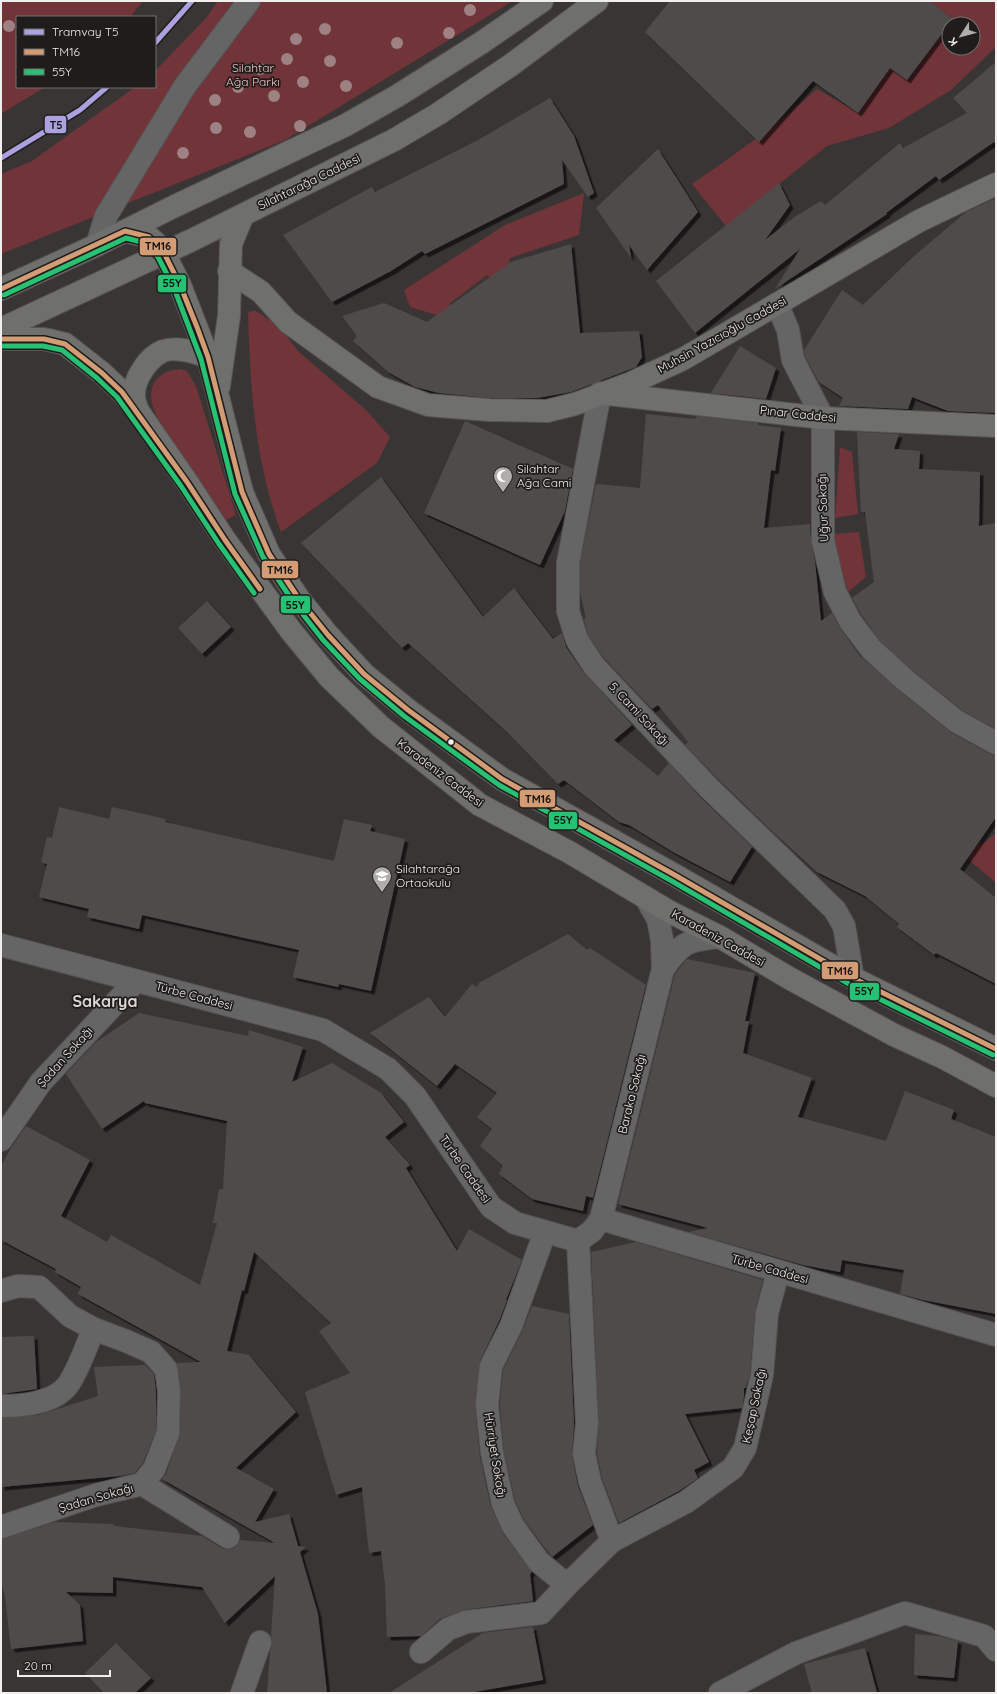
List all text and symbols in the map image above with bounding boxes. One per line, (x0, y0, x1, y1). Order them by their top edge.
legend (16, 16, 156, 88)
north arrow (941, 16, 981, 56)
text: Tramvay T5 (52, 24, 119, 39)
text: K (945, 35, 961, 49)
text: TM16 (52, 44, 81, 59)
park label: Silahtar Ağa Parkı (226, 60, 280, 89)
text: 55Y (52, 64, 72, 79)
line badge: T5 (44, 115, 67, 134)
text: T5 (49, 118, 63, 132)
street label: Silahtarağa Caddesi (255, 150, 362, 213)
line badge: TM16 (139, 237, 177, 256)
text: TM16 (145, 239, 171, 253)
line badge: 55Y (157, 274, 187, 293)
text: 55Y (162, 276, 182, 290)
street label: Muhsin Yazıcıoğlu Caddesi (655, 293, 789, 376)
street label: Pınar Caddesi (759, 402, 837, 425)
place label: Silahtar Ağa Cami (517, 461, 571, 490)
mosque icon: Silahtar Ağa Cami (492, 465, 514, 493)
street label: Uğur Sokağı (814, 474, 831, 542)
line badge: TM16 (261, 560, 299, 579)
text: TM16 (267, 563, 293, 577)
line badge: 55Y (280, 595, 311, 614)
text: 55Y (285, 598, 305, 612)
street label: 5. Cami Sokağı (606, 679, 673, 748)
street label: Karadeniz Caddesi (394, 735, 486, 810)
unlabelled marker (446, 737, 456, 747)
line badge: TM16 (519, 789, 556, 808)
text: TM16 (525, 792, 551, 806)
line badge: 55Y (548, 811, 578, 830)
text: 55Y (553, 813, 573, 827)
place label: Silahtarağa Ortaokulu (396, 861, 460, 890)
school or university icon: Silahtarağa Ortaokulu (371, 865, 393, 893)
street label: Karadeniz Caddesi (669, 906, 768, 969)
line badge: TM16 (821, 961, 859, 980)
text: TM16 (827, 964, 853, 978)
street label: Türbe Caddesi (154, 978, 234, 1013)
line badge: 55Y (849, 982, 880, 1001)
text: 55Y (854, 984, 874, 998)
district label: Sakarya (72, 991, 138, 1011)
street label: Şadan Sokağı (33, 1023, 96, 1090)
street label: Baraka Sokağı (614, 1053, 649, 1135)
street label: Türbe Caddesi (437, 1132, 494, 1205)
street label: Türbe Caddesi (730, 1250, 810, 1287)
street label: Keşap Sokağı (738, 1367, 769, 1445)
street label: Hürriyet Sokağı (481, 1411, 510, 1498)
street label: Şadan Sokağı (57, 1480, 135, 1515)
scale bar (18, 1652, 110, 1678)
text: 20 m (24, 1658, 52, 1673)

